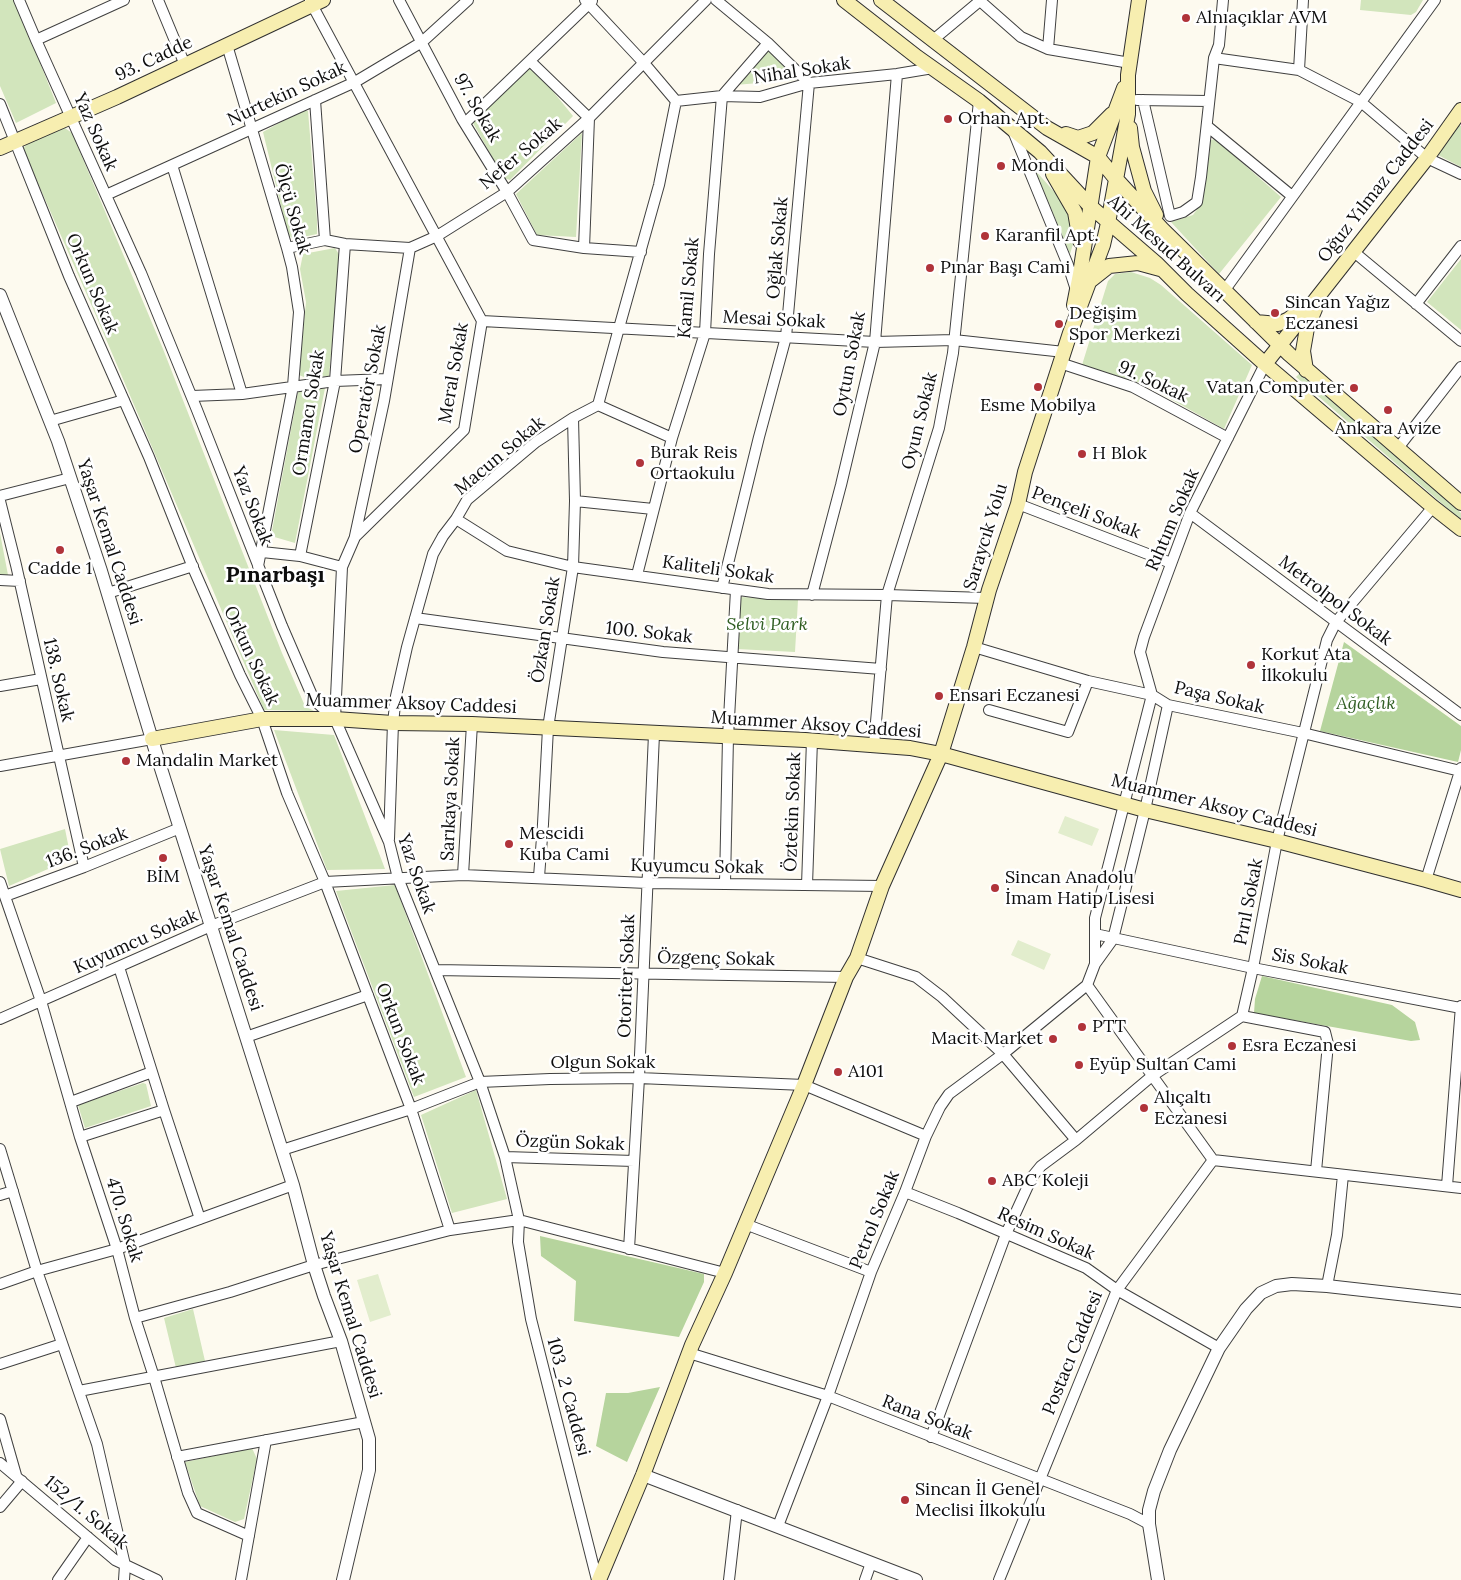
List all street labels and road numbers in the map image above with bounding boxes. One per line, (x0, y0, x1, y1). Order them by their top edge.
street label: 93. Cadde (112, 32, 196, 86)
street label: Nihal Sokak (752, 53, 852, 89)
street label: Nurtekin Sokak (224, 57, 350, 131)
street label: 97. Sokak (449, 70, 505, 146)
street label: Yaz Sokak (68, 90, 122, 174)
street label: Nefer Sokak (475, 113, 567, 195)
street label: Oğuz Yılmaz Caddesi (1313, 115, 1439, 267)
street label: Ölçü Sokak (269, 161, 315, 257)
street label: Ahi Mesud Bulvarı (1103, 191, 1229, 307)
street label: Oğlak Sokak (763, 196, 793, 300)
street label: Orkun Sokak (61, 230, 123, 338)
street label: Kamil Sokak (674, 236, 704, 340)
street label: Mesai Sokak (722, 307, 826, 333)
street label: Oytun Sokak (829, 310, 871, 418)
street label: Meral Sokak (434, 321, 474, 425)
street label: Operatör Sokak (345, 323, 391, 455)
street label: Ormancı Sokak (288, 349, 330, 477)
street label: 91. Sokak (1114, 356, 1192, 408)
street label: Oyun Sokak (897, 370, 943, 472)
street label: Macun Sokak (450, 412, 550, 500)
street label: Yaşar Kemal Caddesi (72, 456, 146, 628)
street label: Yaz Sokak (227, 463, 277, 549)
street label: Rıhtım Sokak (1142, 466, 1204, 574)
street label: Saraycık Yolu (959, 481, 1013, 593)
street label: Pençeli Sokak (1029, 482, 1143, 544)
street label: Kaliteli Sokak (661, 551, 775, 589)
street label: Metrolpol Sokak (1274, 551, 1396, 651)
street label: Özkan Sokak (527, 575, 565, 685)
street label: Orkun Sokak (219, 603, 283, 709)
street label: 100. Sokak (605, 618, 693, 648)
street label: 138. Sokak (38, 636, 78, 724)
street label: Paşa Sokak (1172, 677, 1266, 719)
street label: Muammer Aksoy Caddesi (305, 690, 517, 718)
street label: Muammer Aksoy Caddesi (710, 707, 922, 743)
street label: Sarıkaya Sokak (437, 737, 465, 861)
street label: Öztekin Sokak (780, 752, 806, 872)
street label: Muammer Aksoy Caddesi (1109, 770, 1319, 842)
street label: 136. Sokak (43, 823, 131, 873)
street label: Yaz Sokak (392, 831, 440, 917)
street label: Yaşar Kemal Caddesi (193, 842, 267, 1014)
street label: Kuyumcu Sokak (630, 855, 764, 879)
street label: Pırıl Sokak (1230, 857, 1268, 947)
street label: Kuyumcu Sokak (71, 905, 201, 979)
street label: Otoriter Sokak (614, 914, 640, 1038)
street label: Sis Sokak (1270, 944, 1350, 980)
street label: Özgenç Sokak (657, 947, 775, 971)
street label: Orkun Sokak (371, 980, 429, 1088)
street label: Olgun Sokak (551, 1052, 655, 1074)
street label: Özgün Sokak (515, 1130, 625, 1156)
street label: Petrol Sokak (845, 1168, 905, 1272)
street label: 470. Sokak (101, 1175, 147, 1265)
street label: Resim Sokak (994, 1203, 1098, 1265)
street label: Yaşar Kemal Caddesi (314, 1229, 386, 1401)
street label: Postacı Caddesi (1038, 1288, 1108, 1418)
street label: 103_2 Caddesi (542, 1335, 594, 1459)
street label: Rana Sokak (879, 1391, 975, 1445)
street label: 152/1. Sokak (40, 1472, 132, 1554)

